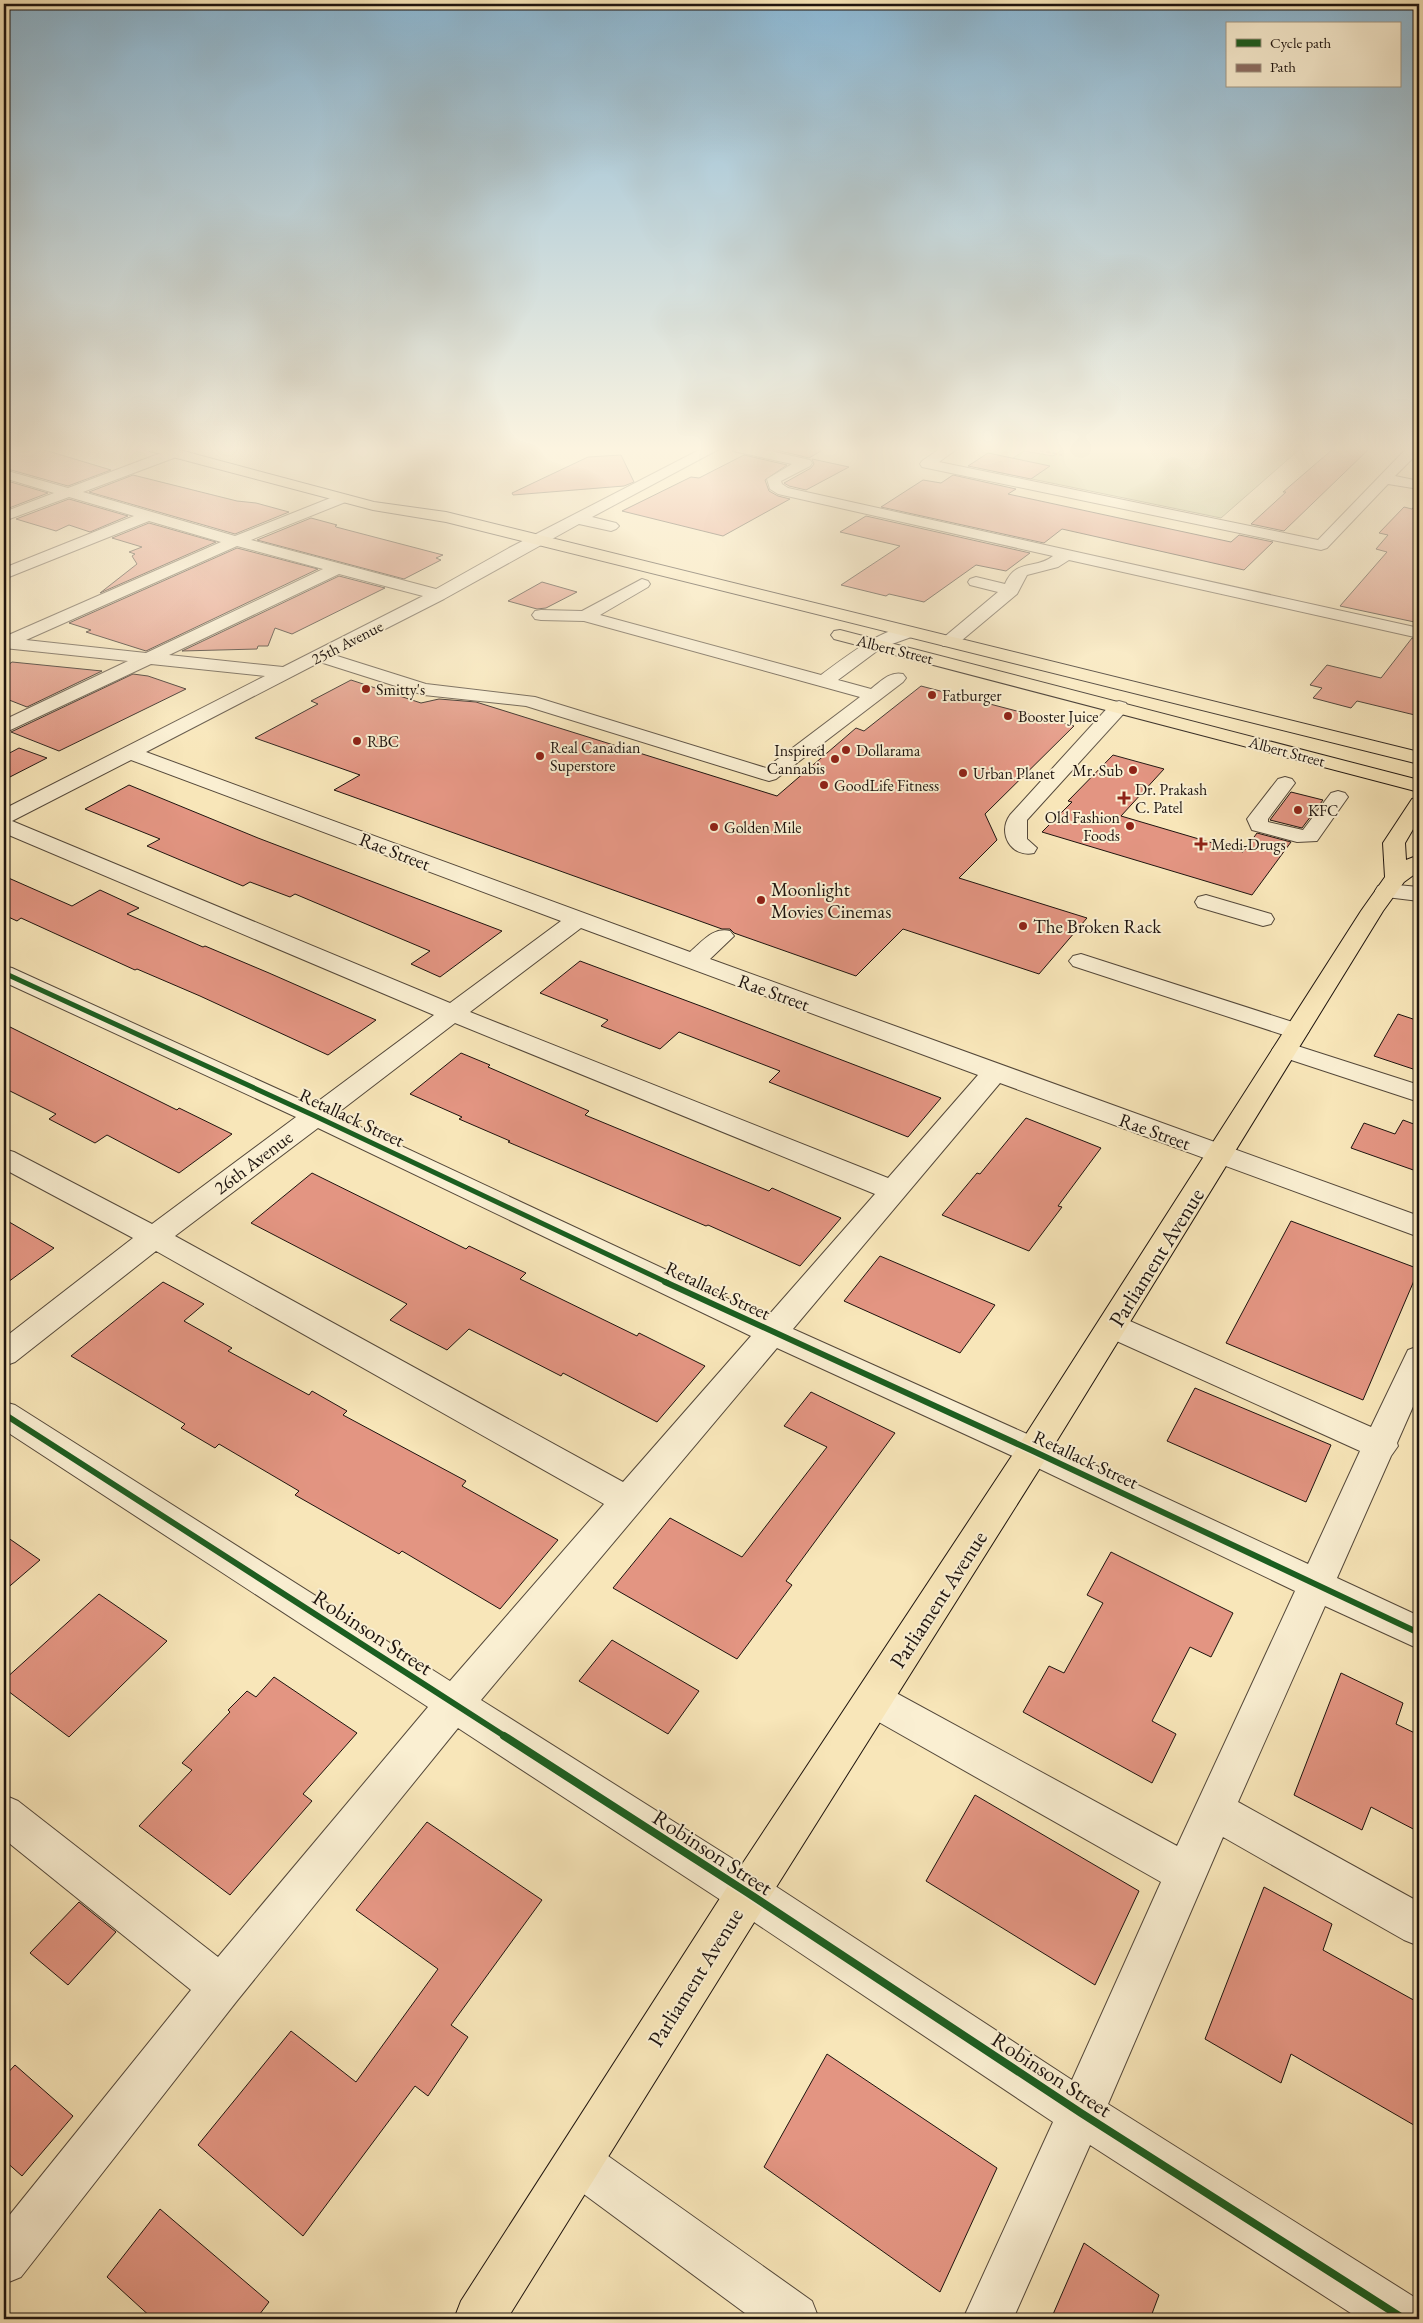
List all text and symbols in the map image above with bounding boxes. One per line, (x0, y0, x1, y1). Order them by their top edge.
legend (1226, 22, 1400, 88)
text: Cycle path (1270, 33, 1332, 52)
text: Path (1270, 57, 1296, 76)
street label: 25th Avenue (308, 615, 387, 669)
street label: Albert Street (853, 630, 935, 669)
place label: Smitty's (376, 679, 425, 700)
marker: Smitty's (360, 683, 372, 695)
place label: Fatburger (942, 685, 1002, 706)
marker: Fatburger (926, 689, 938, 701)
place label: Booster Juice (1018, 706, 1098, 727)
marker: Booster Juice (1002, 710, 1014, 722)
place label: RBC (367, 731, 399, 752)
street label: Albert Street (1245, 731, 1327, 772)
marker: RBC (351, 735, 363, 747)
place label: Real Canadian Superstore (550, 737, 641, 776)
place label: Inspired Cannabis (767, 740, 826, 779)
place label: Dollarama (856, 740, 921, 761)
marker: Dollarama (840, 744, 852, 756)
marker: Real Canadian Superstore (534, 750, 546, 762)
marker: Inspired Cannabis (829, 753, 841, 765)
place label: Mr. Sub (1072, 760, 1123, 781)
place label: Urban Planet (973, 763, 1055, 784)
marker: Mr. Sub (1127, 764, 1139, 776)
marker: Urban Planet (957, 767, 969, 779)
place label: GoodLife Fitness (834, 775, 939, 796)
marker: GoodLife Fitness (818, 779, 830, 791)
place label: Dr. Prakash C. Patel (1135, 779, 1207, 818)
marker: Dr. Prakash C. Patel (1117, 791, 1131, 805)
place label: KFC (1308, 800, 1338, 821)
marker: KFC (1292, 804, 1304, 816)
place label: Old Fashion Foods (1045, 807, 1121, 846)
place label: Golden Mile (724, 817, 802, 838)
marker: Old Fashion Foods (1124, 820, 1136, 832)
marker: Golden Mile (708, 821, 720, 833)
street label: Rae Street (356, 827, 434, 876)
place label: Medi-Drugs (1211, 834, 1286, 855)
marker: Medi-Drugs (1195, 838, 1207, 850)
place label: Moonlight Movies Cinemas (771, 877, 891, 924)
marker: Moonlight Movies Cinemas (755, 894, 767, 906)
place label: The Broken Rack (1033, 914, 1162, 939)
marker: The Broken Rack (1017, 920, 1029, 932)
street label: Rae Street (735, 968, 813, 1017)
street label: Retallack Street (295, 1082, 408, 1153)
street label: Rae Street (1116, 1107, 1194, 1156)
street label: 26th Avenue (209, 1125, 298, 1200)
street label: Parliament Avenue (1102, 1182, 1211, 1332)
street label: Retallack Street (661, 1255, 774, 1326)
street label: Retallack Street (1029, 1424, 1142, 1495)
street label: Parliament Avenue (883, 1525, 994, 1674)
street label: Robinson Street (307, 1583, 438, 1682)
street label: Robinson Street (647, 1803, 778, 1902)
street label: Parliament Avenue (641, 1902, 750, 2052)
street label: Robinson Street (986, 2025, 1117, 2124)

